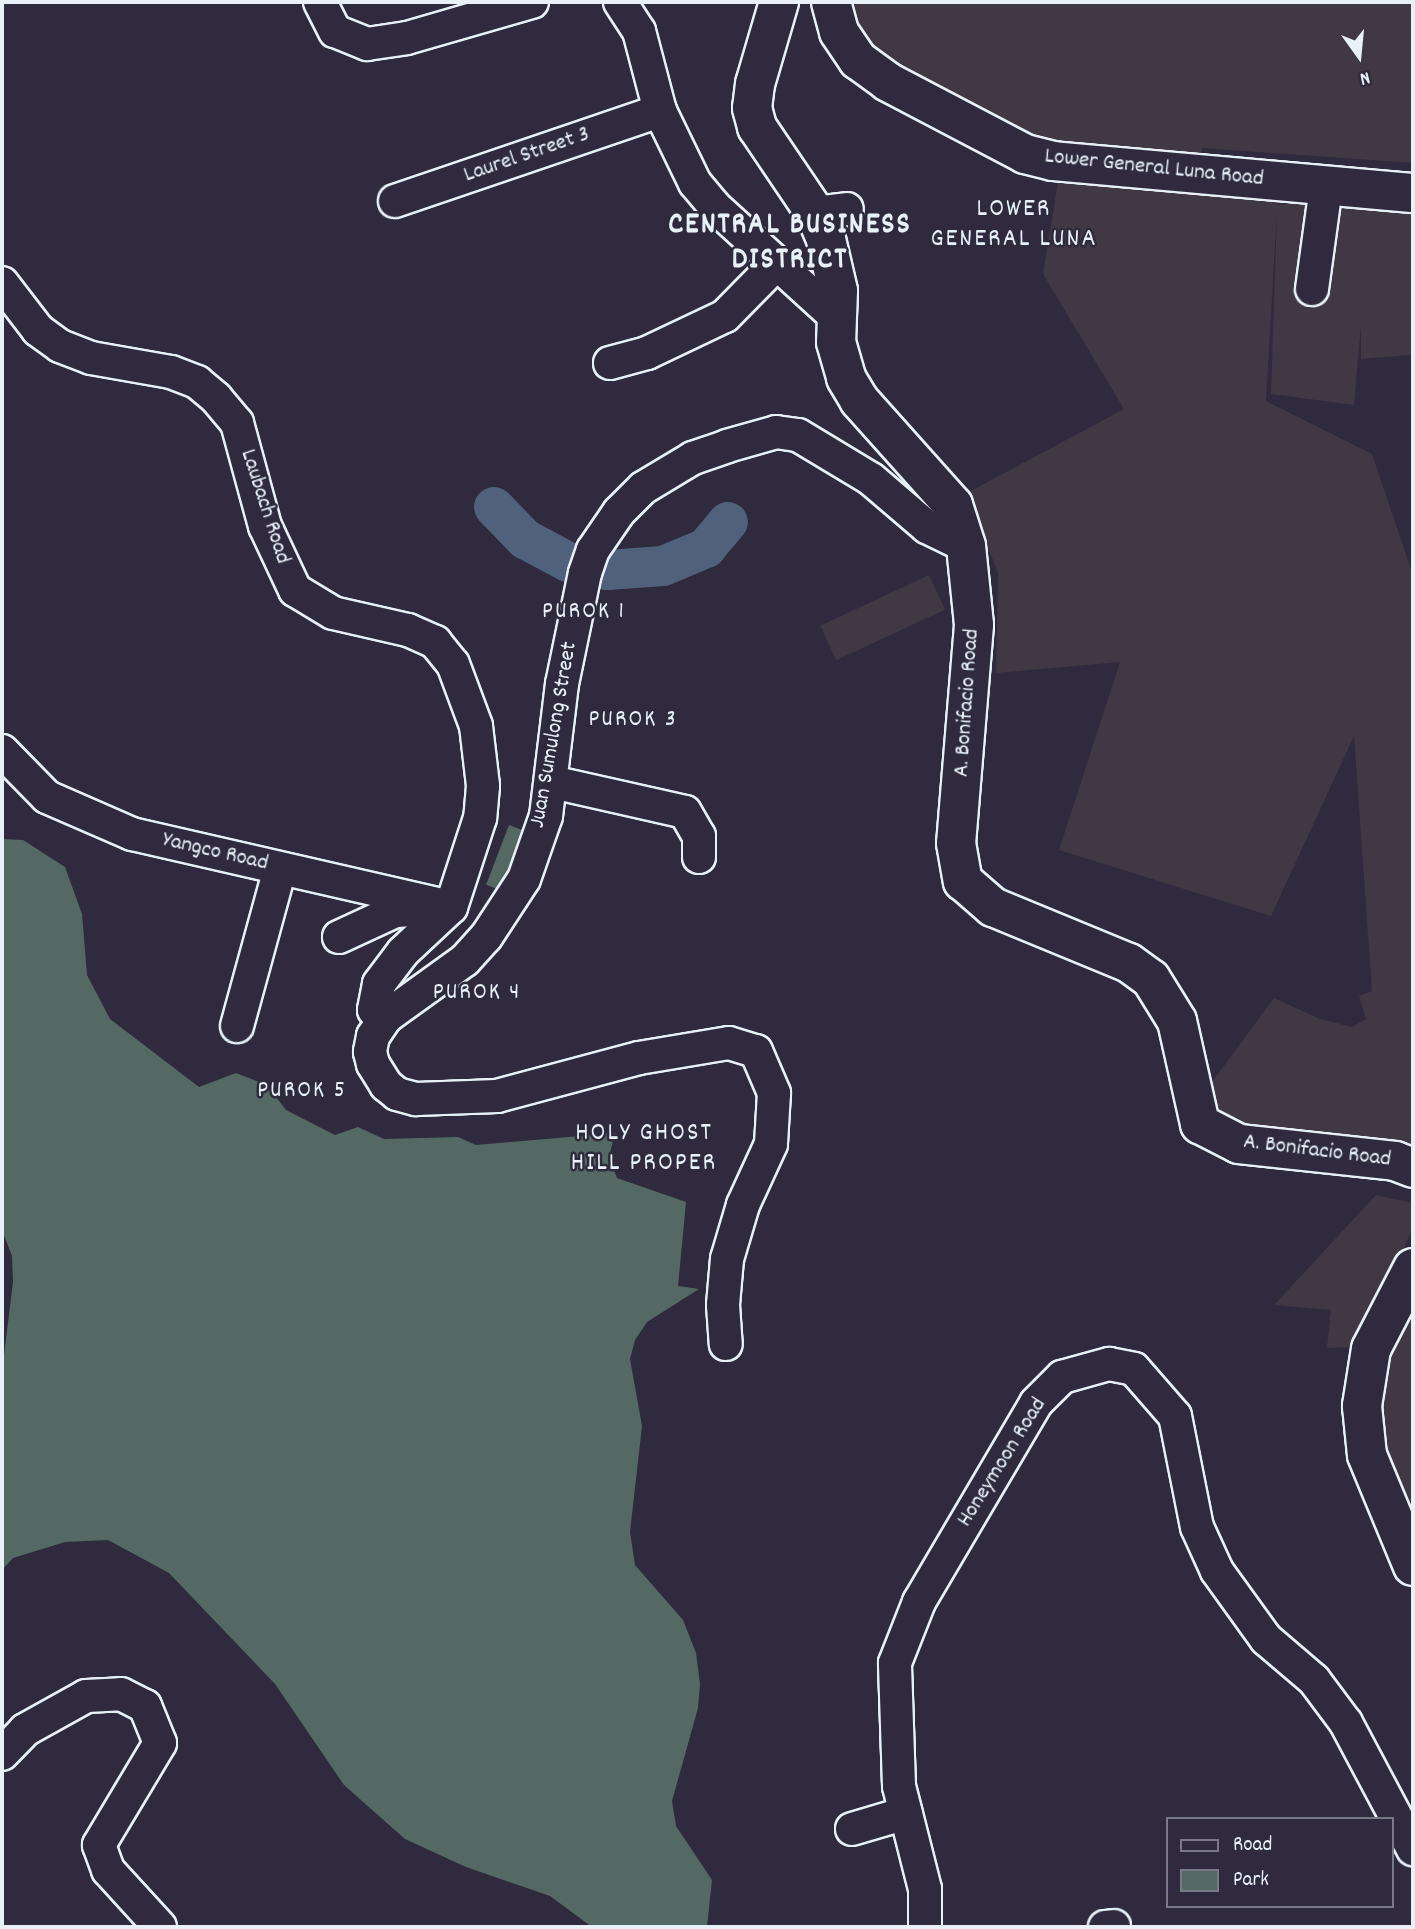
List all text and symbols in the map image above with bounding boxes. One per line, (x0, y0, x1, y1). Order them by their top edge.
north arrow (1324, 21, 1394, 91)
text: N (1357, 63, 1373, 91)
street label: Laurel Street 3 (461, 122, 593, 190)
street label: Lower General Luna Road (1043, 144, 1265, 194)
district label: LOWER GENERAL LUNA (932, 194, 1096, 256)
district label: CENTRAL BUSINESS DISTRICT (670, 209, 910, 280)
street label: Laubach Road (233, 446, 295, 568)
district label: PUROK 1 (543, 599, 625, 627)
street label: A. Bonifacio Road (949, 628, 987, 778)
street label: Juan Sumulong Street (525, 640, 585, 830)
district label: PUROK 3 (589, 707, 677, 735)
street label: Yangco Road (159, 827, 271, 879)
district label: PUROK 4 (434, 980, 520, 1008)
district label: PUROK 5 (258, 1078, 346, 1106)
district label: HOLY GHOST HILL PROPER (572, 1118, 716, 1180)
street label: A. Bonifacio Road (1242, 1129, 1392, 1175)
street label: Honeymoon Road (952, 1393, 1054, 1533)
legend (1166, 1817, 1394, 1908)
text: Road (1233, 1831, 1272, 1861)
text: Park (1233, 1866, 1269, 1896)

